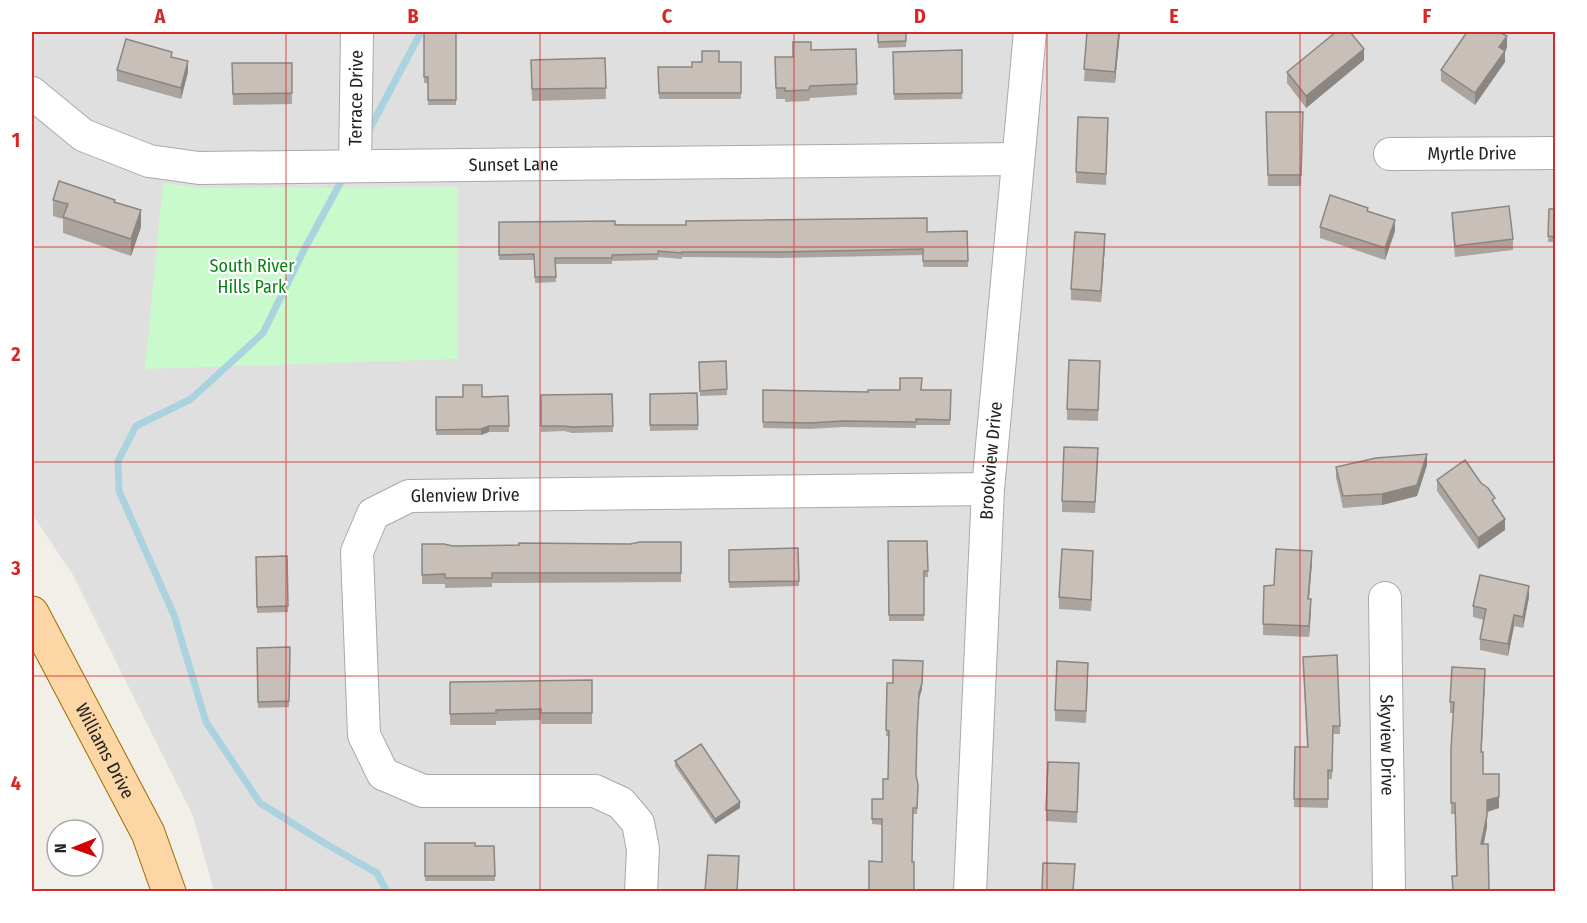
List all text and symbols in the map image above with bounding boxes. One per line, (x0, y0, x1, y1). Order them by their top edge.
text: A (154, 4, 167, 28)
text: B (407, 4, 419, 28)
text: C (662, 4, 673, 28)
text: D (914, 4, 926, 28)
text: E (1169, 4, 1179, 28)
text: F (1423, 4, 1432, 28)
street label: Terrace Drive (344, 50, 368, 146)
text: 1 (12, 128, 20, 152)
street label: Myrtle Drive (1428, 142, 1517, 165)
street label: Sunset Lane (469, 153, 559, 176)
park label: South River Hills Park (210, 255, 295, 298)
text: 2 (10, 342, 21, 366)
street label: Brookview Drive (976, 400, 1007, 520)
street label: Glenview Drive (411, 484, 520, 507)
text: 3 (10, 556, 21, 580)
street label: Skyview Drive (1375, 694, 1399, 796)
street label: Williams Drive (71, 699, 139, 803)
text: 4 (11, 771, 21, 795)
north arrow (45, 818, 105, 878)
text: N (51, 843, 70, 853)

